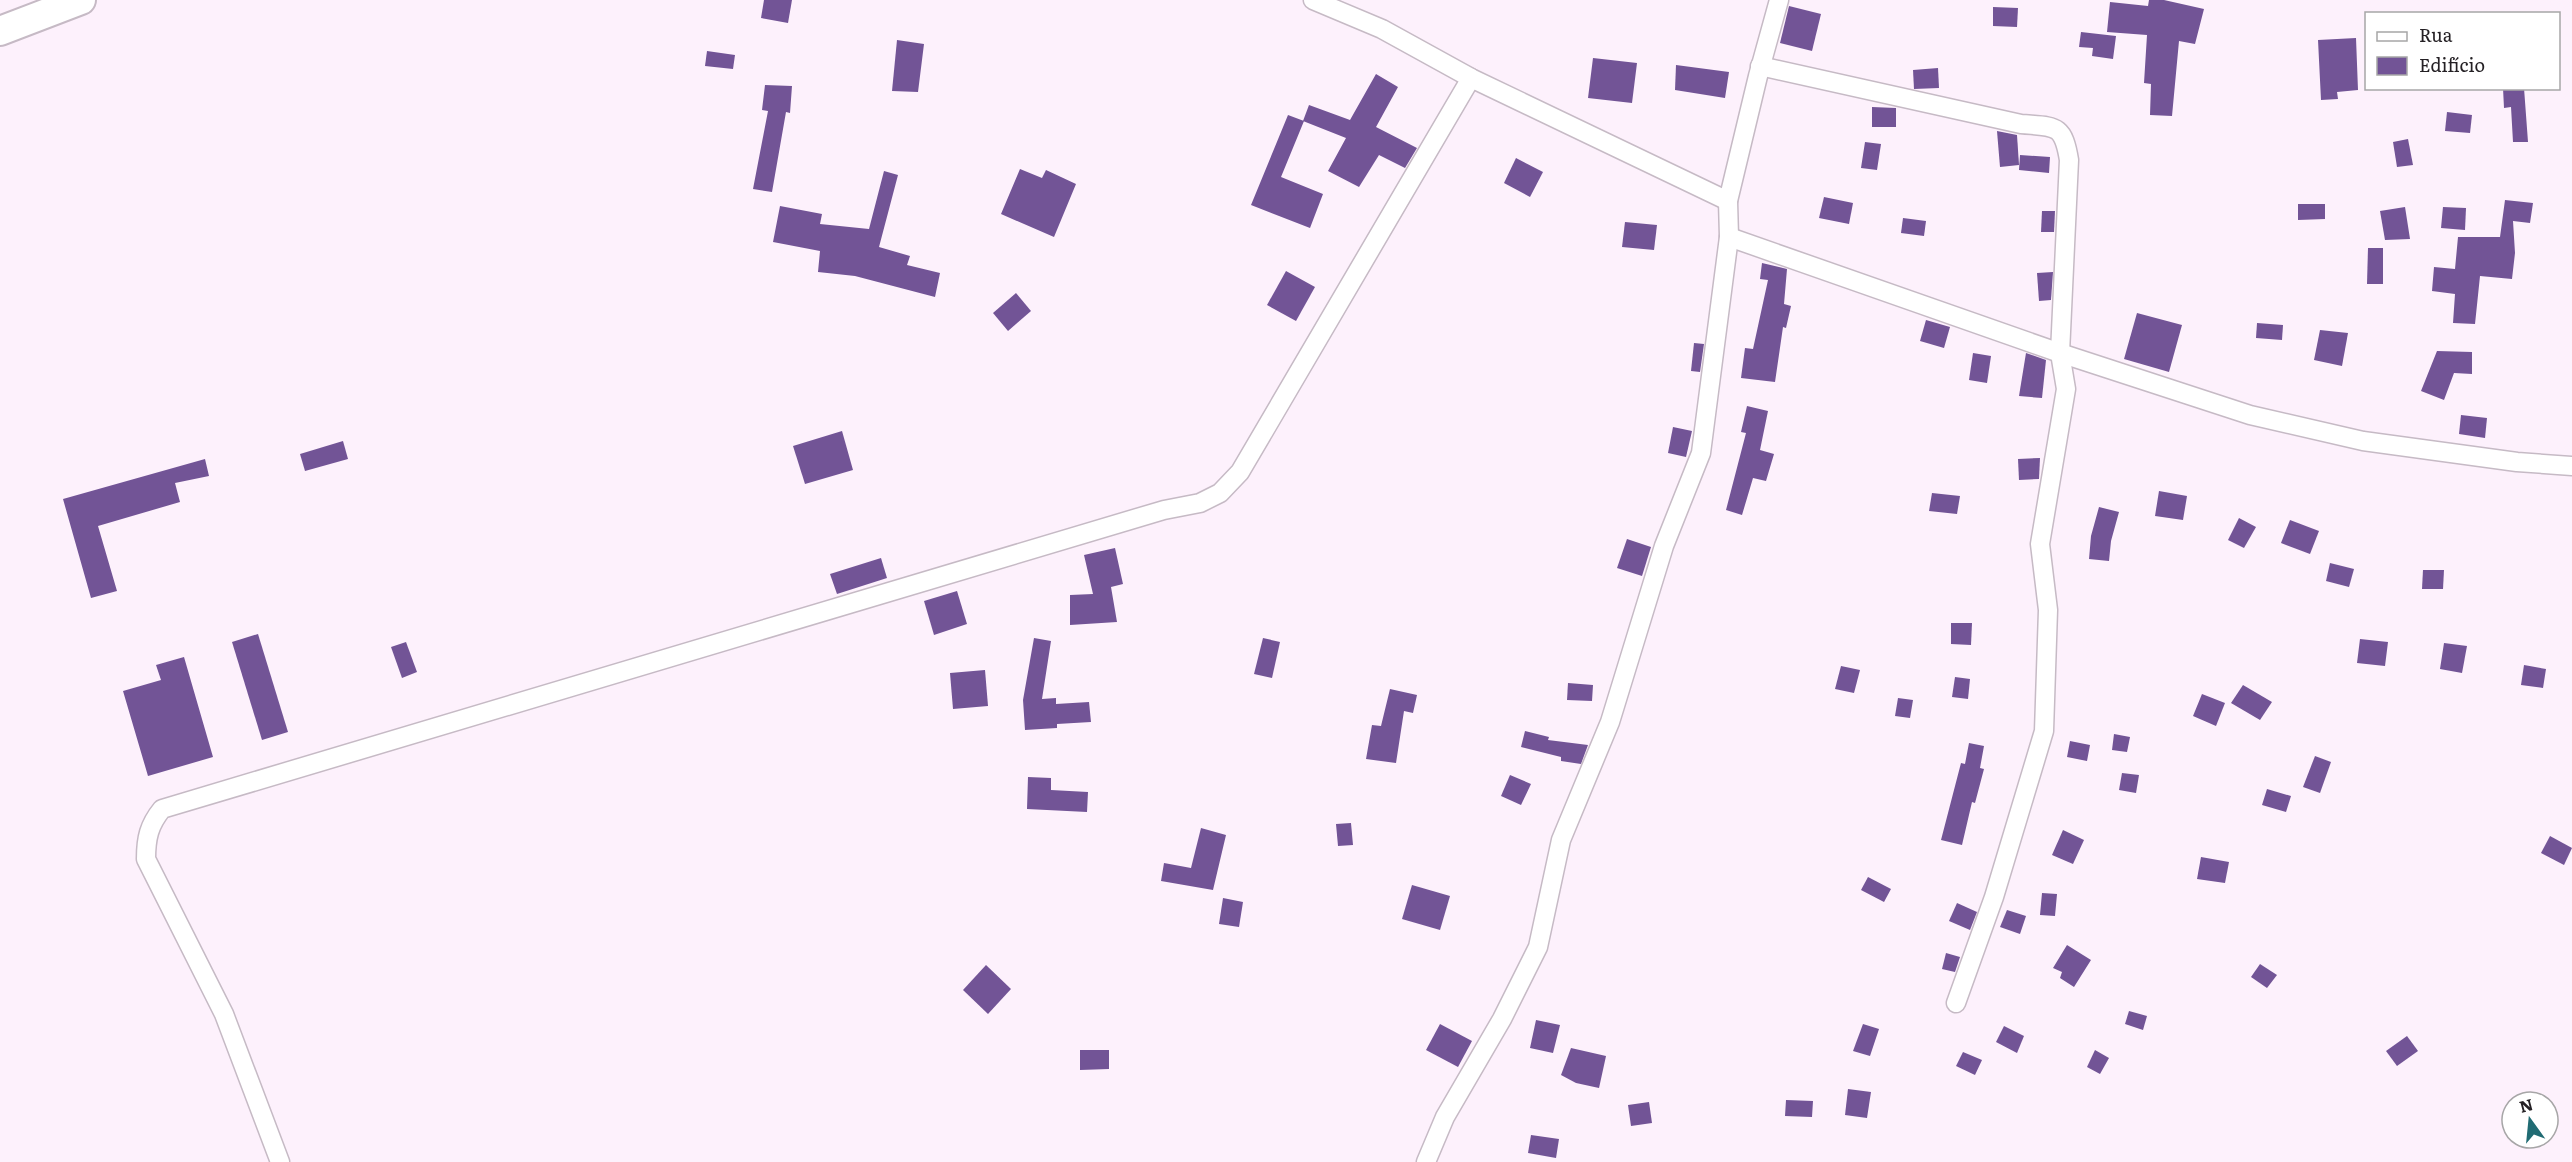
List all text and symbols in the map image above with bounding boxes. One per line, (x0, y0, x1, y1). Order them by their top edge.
legend (2365, 12, 2560, 90)
text: Rua (2419, 21, 2453, 48)
text: Edifício (2419, 51, 2485, 78)
north arrow (2500, 1090, 2560, 1150)
text: N (2516, 1091, 2535, 1118)

